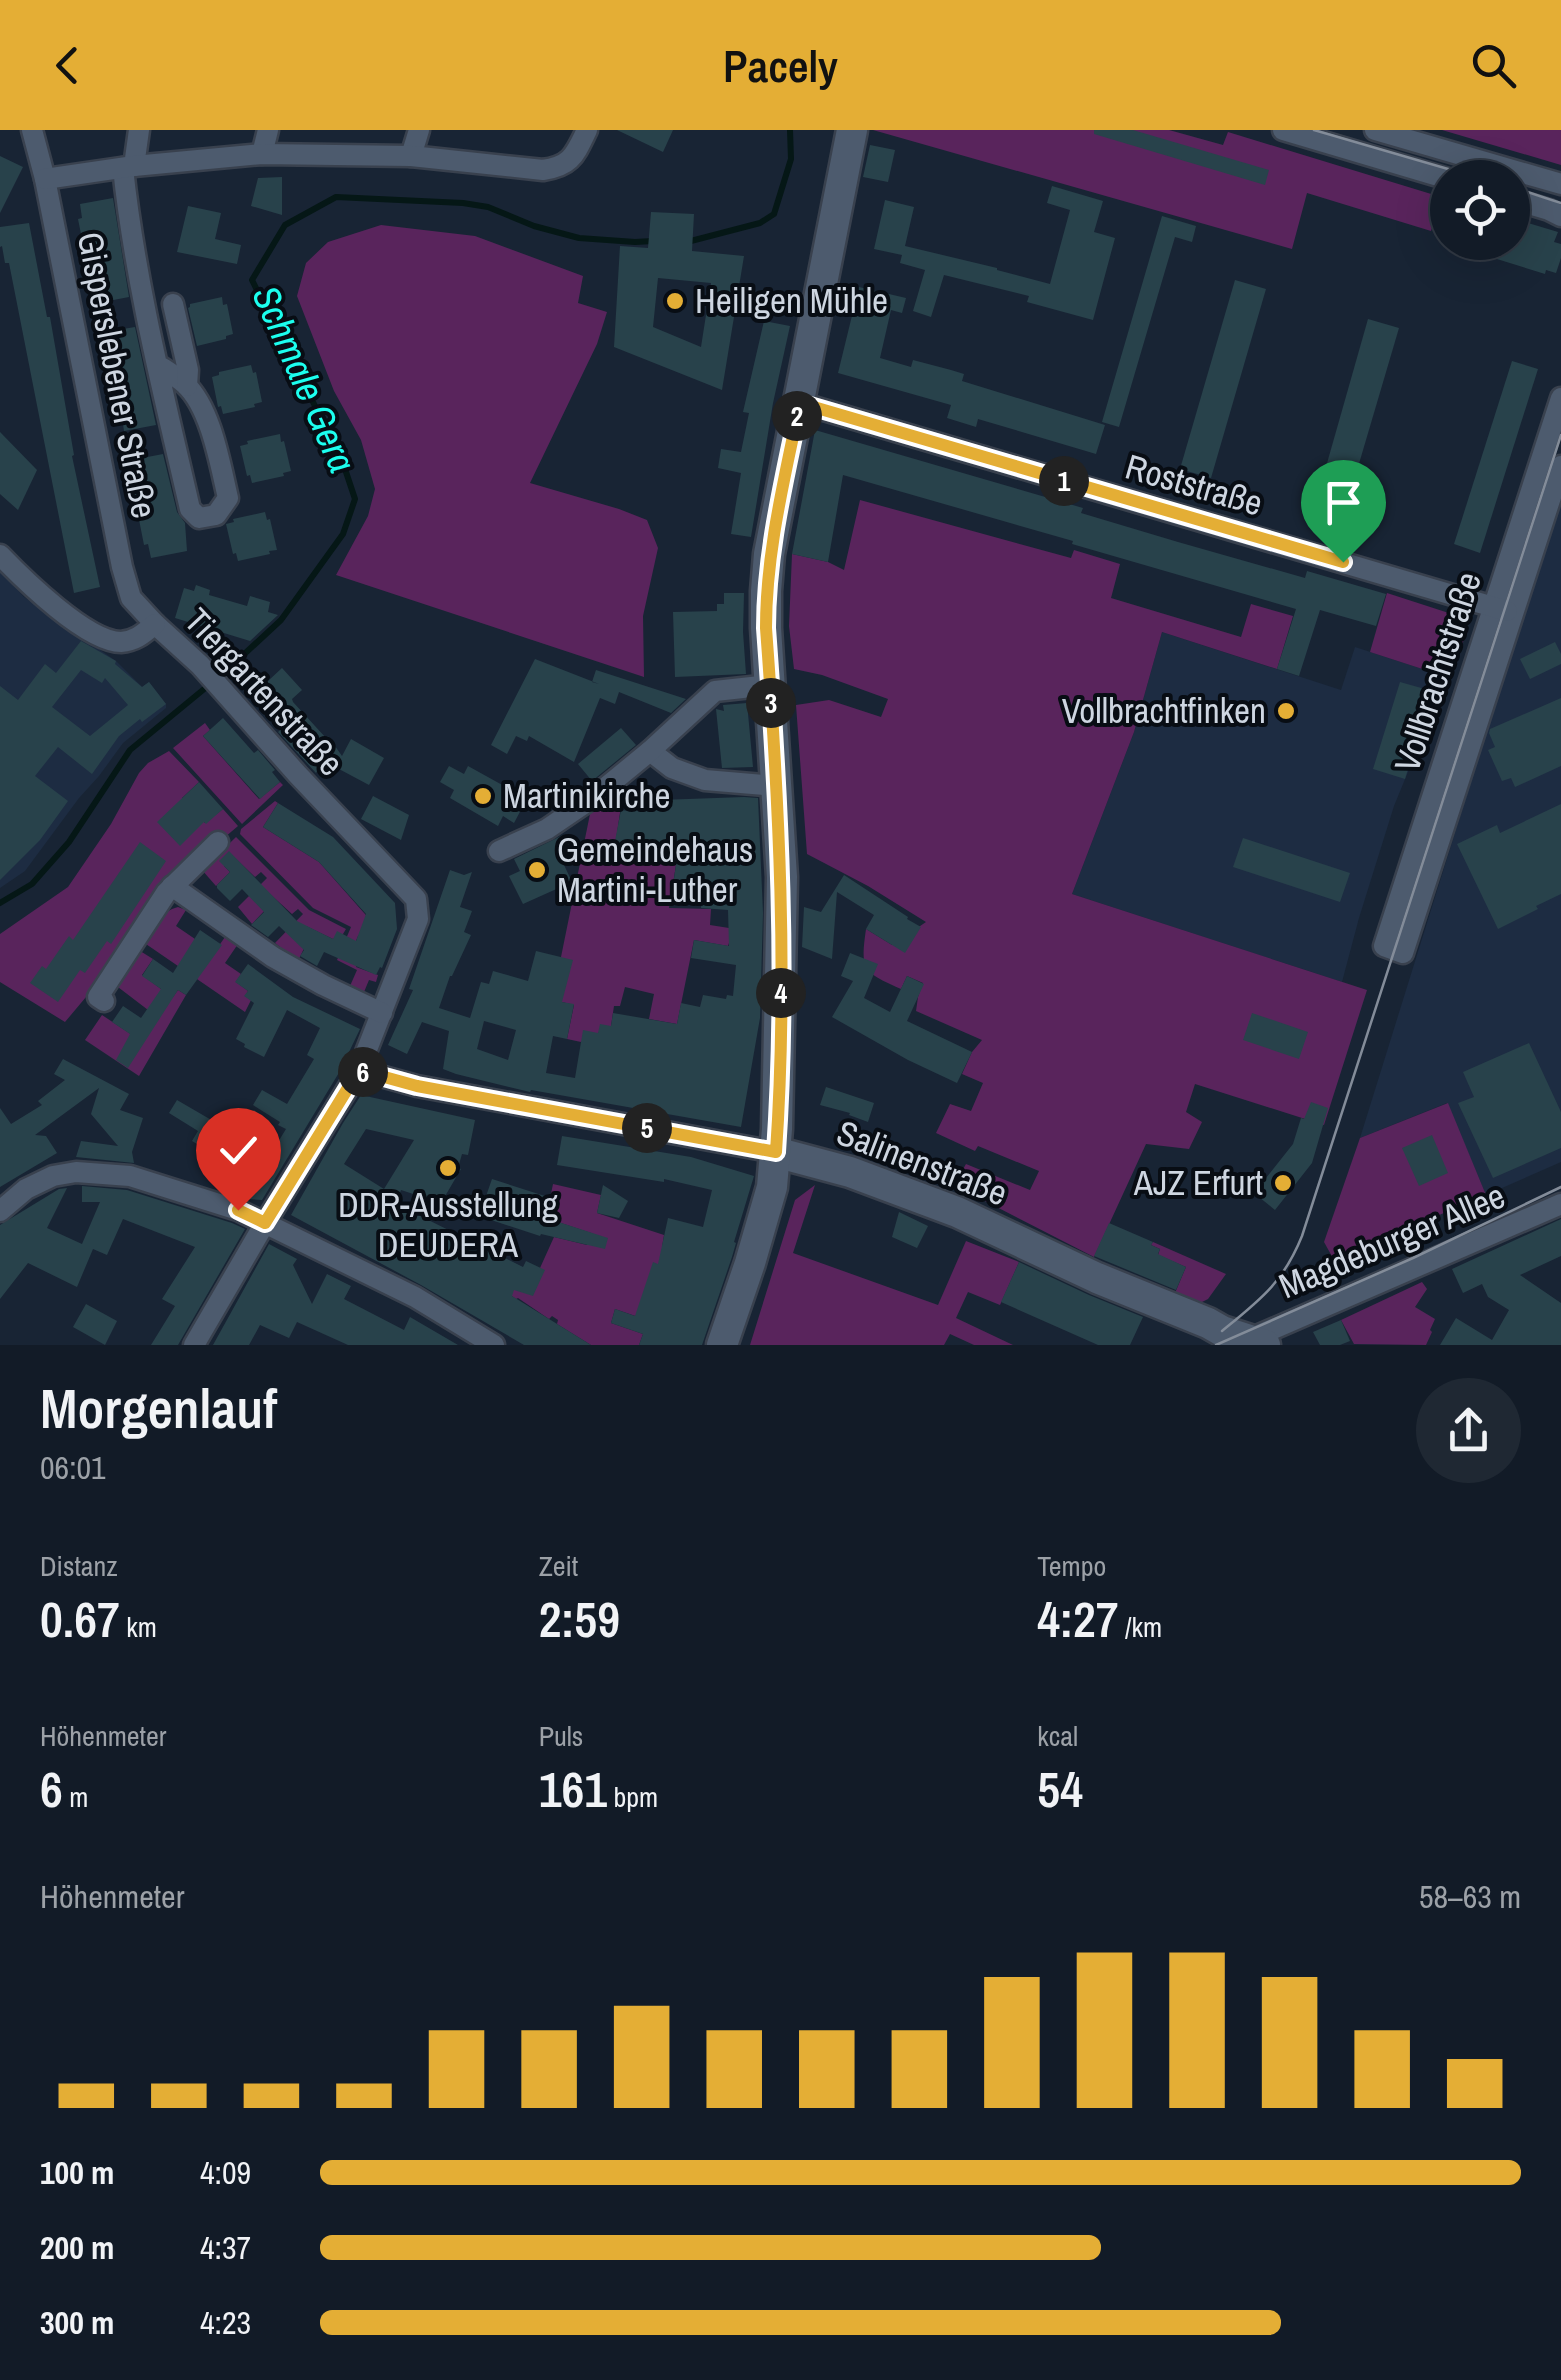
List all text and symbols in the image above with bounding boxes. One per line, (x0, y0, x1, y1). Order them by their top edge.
text: Pacely (723, 35, 838, 96)
icon: back (40, 38, 95, 93)
icon: search (1466, 38, 1521, 93)
map controls (1430, 160, 1530, 260)
button: locate (1430, 160, 1530, 260)
street label: Gisperslebener Straße (67, 228, 168, 522)
water label: Schmale Gera (241, 277, 368, 480)
place label: Heiligen Mühle (695, 277, 888, 324)
marker: Heiligen Mühle (664, 290, 686, 312)
pin: 2 (772, 391, 822, 441)
text: 2 (791, 397, 803, 435)
street label: Roststraße (1120, 443, 1268, 526)
pin: 1 (1039, 456, 1089, 506)
pin (1301, 460, 1386, 563)
text: 1 (1058, 462, 1070, 500)
icon: arrive (1316, 475, 1371, 530)
street label: Vollbrachtstraße (1383, 566, 1492, 778)
street label: Tiergartenstraße (175, 598, 354, 786)
pin: 3 (746, 678, 796, 728)
text: 3 (765, 684, 777, 722)
place label: Vollbrachtfinken (1062, 687, 1266, 734)
marker: Vollbrachtfinken (1275, 700, 1297, 722)
place label: Martinikirche (503, 772, 670, 819)
marker: Martinikirche (472, 785, 494, 807)
place label: Gemeindehaus Martini-Luther (557, 826, 753, 913)
marker: Gemeindehaus Martini-Luther (526, 859, 548, 881)
pin: 4 (756, 968, 806, 1018)
text: 4 (775, 974, 787, 1012)
pin: 6 (338, 1047, 388, 1097)
text: 6 (357, 1053, 369, 1091)
pin: 5 (622, 1103, 672, 1153)
pin (196, 1108, 281, 1211)
text: 5 (641, 1109, 653, 1147)
street label: Salinenstraße (830, 1109, 1014, 1216)
icon: check (211, 1123, 266, 1178)
marker: DDR-Ausstellung DEUDERA (437, 1157, 459, 1179)
place label: AJZ Erfurt (1133, 1159, 1263, 1206)
street label: Magdeburger Allee (1272, 1172, 1512, 1309)
marker: AJZ Erfurt (1272, 1172, 1294, 1194)
place label: DDR-Ausstellung DEUDERA (338, 1181, 558, 1268)
text: Morgenlauf (40, 1371, 277, 1445)
button: share (1416, 1378, 1521, 1483)
text: 06:01 (40, 1446, 106, 1489)
text: Distanz (40, 1547, 118, 1585)
text: Zeit (539, 1547, 578, 1585)
text: Tempo (1037, 1547, 1106, 1585)
text: 0.67 (40, 1585, 120, 1653)
text: 2:59 (539, 1585, 620, 1653)
text: 4:27 (1037, 1585, 1119, 1653)
text: km (120, 1608, 157, 1646)
text: /km (1119, 1608, 1162, 1646)
text: Höhenmeter (40, 1717, 166, 1755)
text: Puls (539, 1717, 583, 1755)
text: kcal (1037, 1717, 1078, 1755)
text: 6 (40, 1755, 63, 1823)
text: 161 (539, 1755, 607, 1823)
text: 54 (1037, 1755, 1083, 1823)
text: m (63, 1778, 88, 1816)
text: bpm (607, 1778, 658, 1816)
text: Höhenmeter (40, 1875, 184, 1918)
text: 58–63 m (1419, 1875, 1521, 1918)
text: 100 m (40, 2151, 114, 2194)
text: 4:09 (200, 2151, 251, 2194)
text: 200 m (40, 2226, 114, 2269)
text: 4:37 (200, 2226, 251, 2269)
text: 300 m (40, 2301, 114, 2344)
text: 4:23 (200, 2301, 251, 2344)

